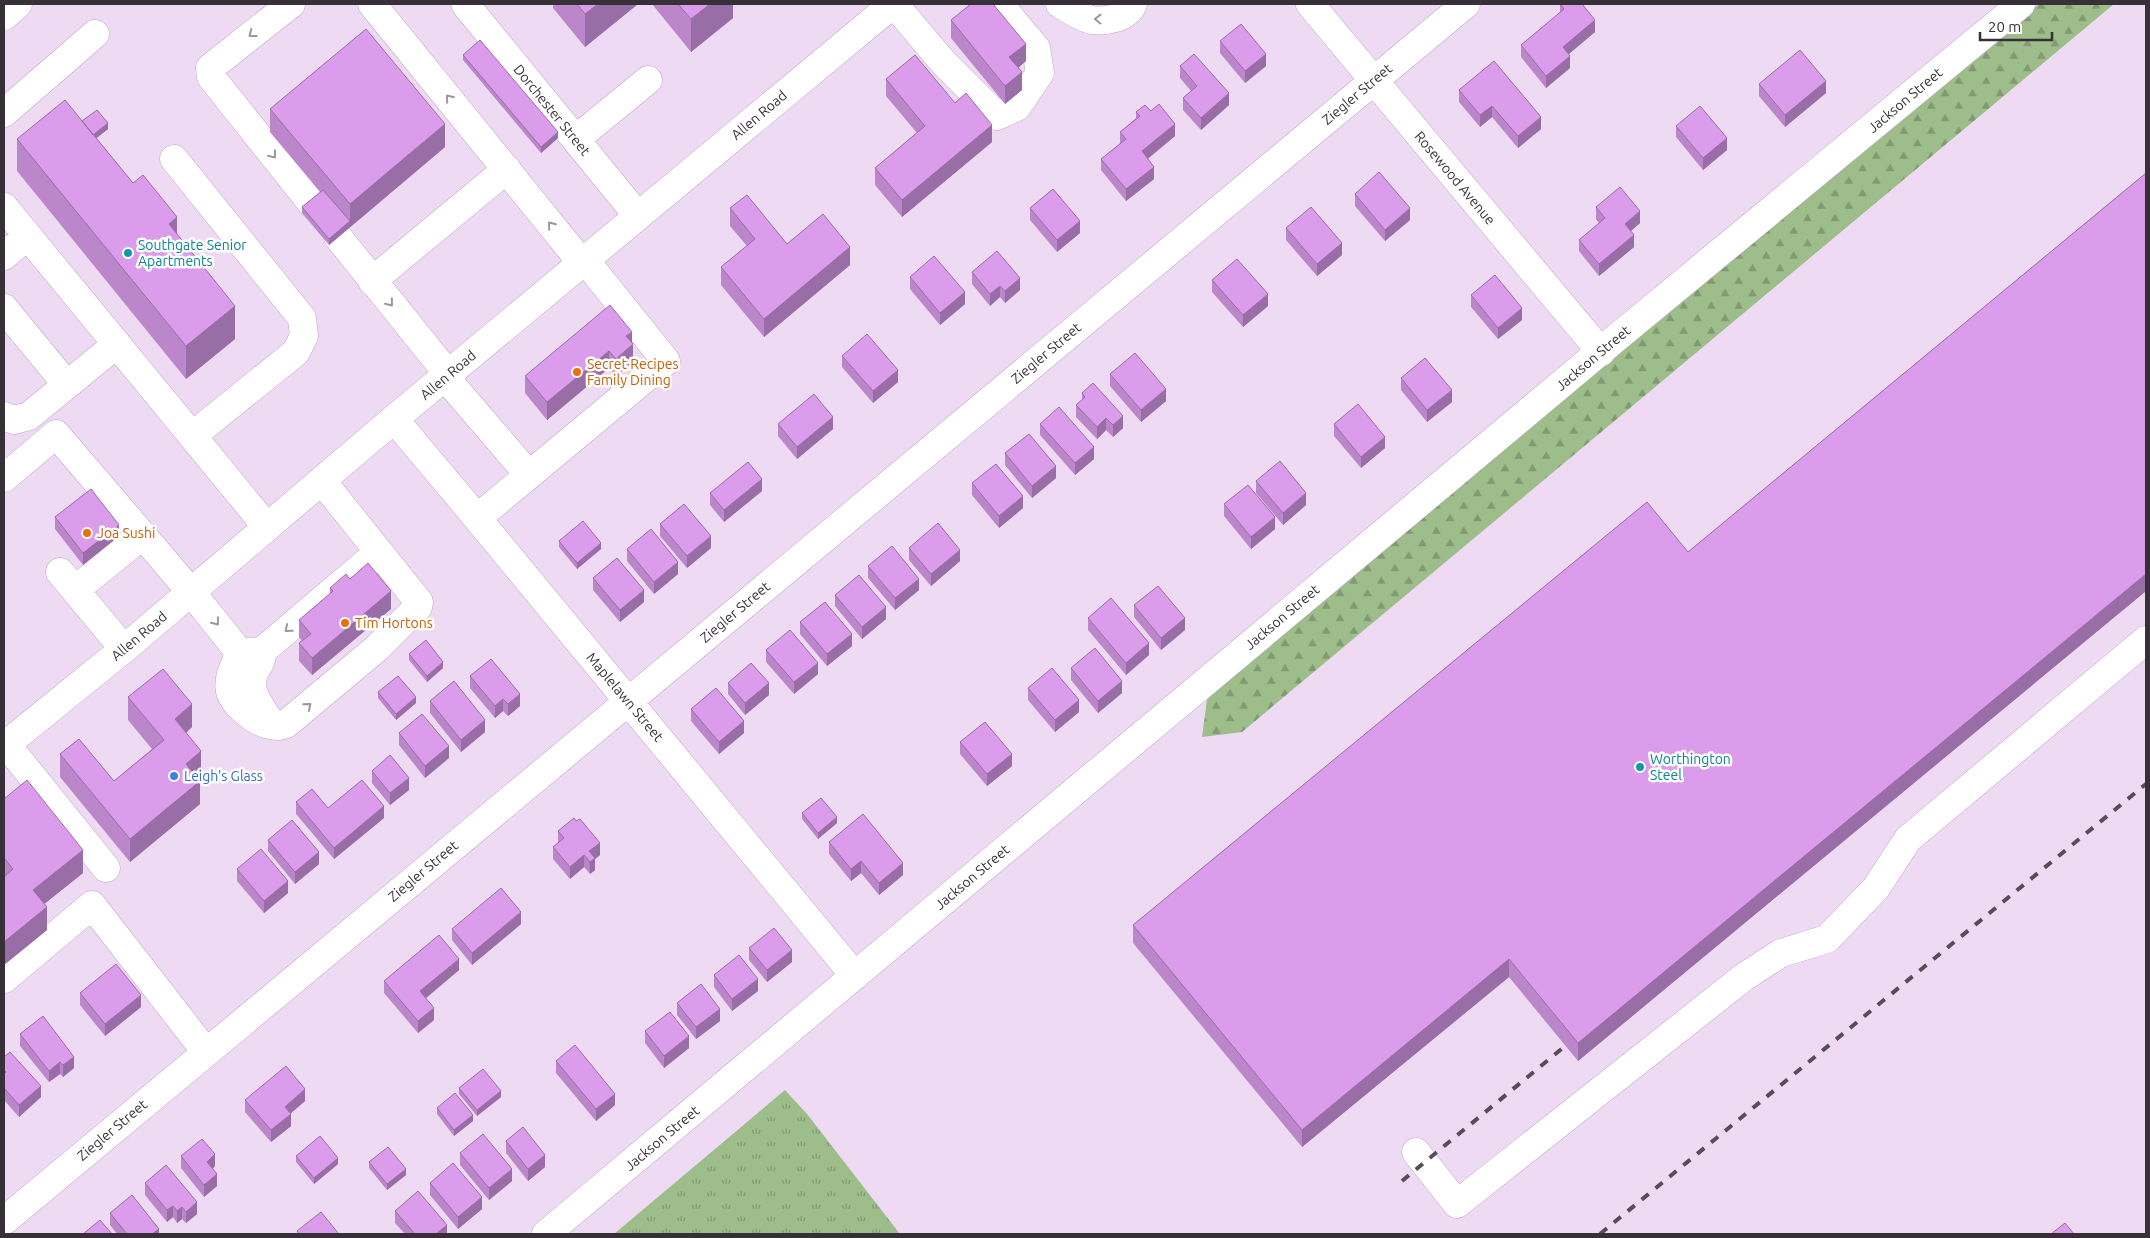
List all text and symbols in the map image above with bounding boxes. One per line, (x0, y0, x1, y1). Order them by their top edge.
scale bar (1980, 10, 2052, 42)
one-way arrow (1094, 14, 1102, 25)
text: 20 m (1988, 18, 2021, 35)
one-way arrow (249, 28, 258, 36)
street label: Ziegler Street (1319, 60, 1396, 128)
street label: Dorchester Street (510, 61, 594, 159)
street label: Jackson Street (1865, 64, 1946, 136)
street label: Allen Road (728, 87, 790, 143)
one-way arrow (447, 95, 455, 104)
street label: Rosewood Avenue (1411, 128, 1499, 228)
one-way arrow (268, 149, 276, 158)
one-way arrow (549, 222, 557, 231)
place label: Southgate Senior Apartments (138, 237, 247, 269)
marker: Southgate Senior Apartments (122, 247, 134, 259)
one-way arrow (384, 297, 392, 306)
street label: Ziegler Street (1008, 319, 1085, 387)
street label: Jackson Street (1553, 322, 1634, 394)
street label: Allen Road (417, 347, 479, 403)
place label: Secret Recipes Family Dining (587, 356, 679, 388)
marker: Secret Recipes Family Dining (571, 366, 583, 378)
place label: Joa Sushi (97, 525, 155, 541)
marker: Joa Sushi (81, 527, 93, 539)
street label: Ziegler Street (697, 578, 774, 646)
street label: Jackson Street (1242, 581, 1323, 653)
street label: Allen Road (108, 608, 170, 664)
place label: Tim Hortons (355, 615, 433, 631)
one-way arrow (210, 616, 218, 625)
marker: Tim Hortons (339, 617, 351, 629)
one-way arrow (285, 623, 294, 632)
street label: Maplelawn Street (583, 649, 667, 745)
one-way arrow (303, 702, 312, 711)
place label: Worthington Steel (1650, 751, 1731, 783)
marker: Worthington Steel (1634, 761, 1646, 773)
place label: Leigh's Glass (184, 768, 263, 784)
marker: Leigh's Glass (168, 770, 180, 782)
street label: Ziegler Street (385, 837, 462, 905)
street label: Jackson Street (932, 841, 1013, 913)
street label: Ziegler Street (74, 1096, 151, 1164)
street label: Jackson Street (622, 1102, 703, 1174)

